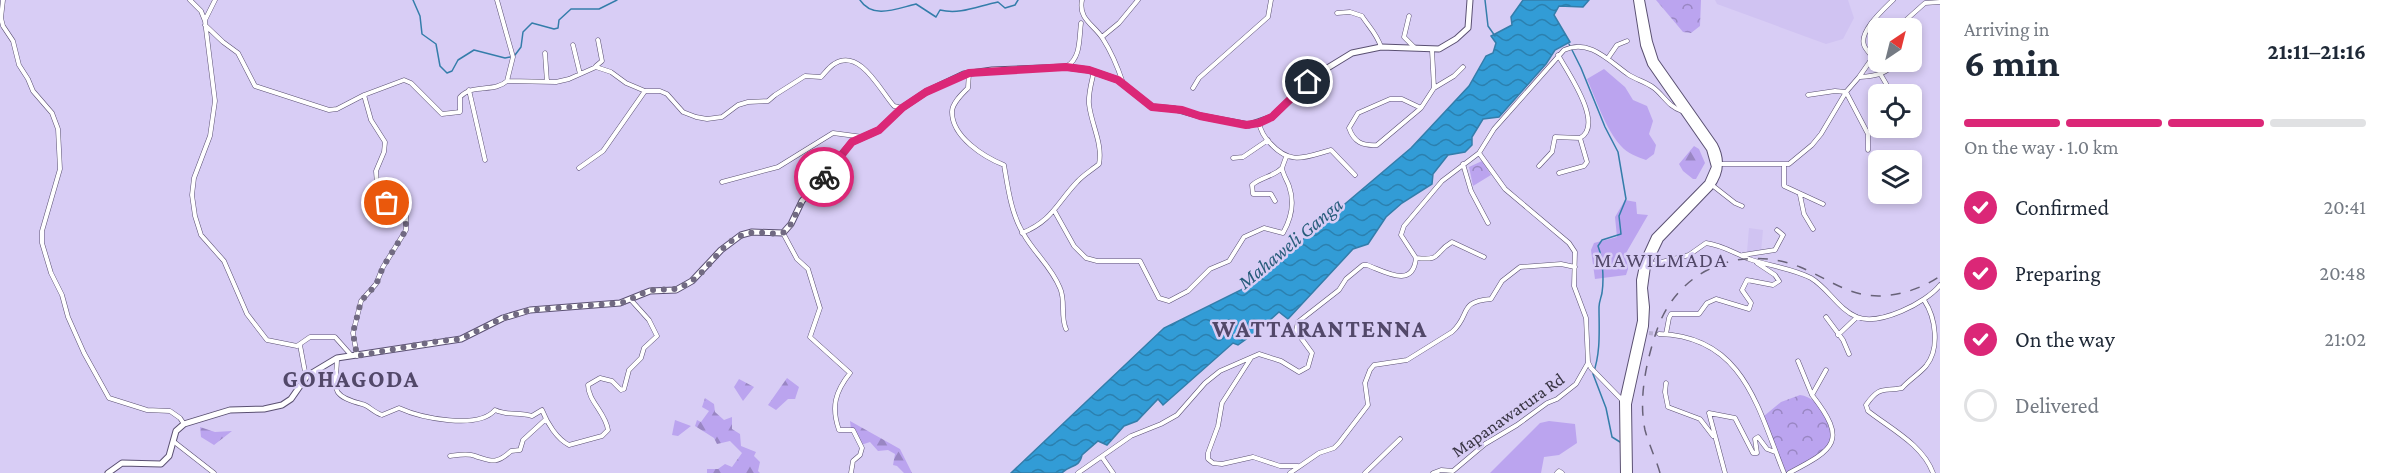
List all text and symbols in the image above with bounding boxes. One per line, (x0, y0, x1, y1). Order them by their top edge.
north arrow (1868, 18, 1922, 72)
map controls (1868, 18, 1922, 204)
text: Arriving in (1964, 18, 2049, 40)
text: 21:11–21:16 (2267, 39, 2366, 64)
text: 6 min (1964, 41, 2060, 84)
pin (1282, 56, 1333, 107)
icon: home (1291, 65, 1324, 98)
button: locate (1868, 84, 1922, 138)
text: On the way · 1.0 km (1964, 136, 2118, 158)
courier (794, 147, 854, 207)
button: layers (1868, 150, 1922, 204)
icon: bike (808, 161, 841, 194)
pin (361, 177, 412, 228)
icon: bag (370, 186, 403, 219)
icon: check (1964, 191, 1997, 224)
water label: Mahaweli Ganga (1232, 193, 1347, 295)
text: Confirmed (2015, 195, 2109, 220)
text: 20:41 (2324, 196, 2366, 218)
district label: MAWILMADA (1594, 248, 1728, 272)
icon: check (1964, 257, 1997, 290)
text: Preparing (2015, 261, 2101, 286)
text: 20:48 (2320, 262, 2366, 284)
district label: WATTARANTENNA (1211, 315, 1428, 342)
icon: check (1964, 323, 1997, 356)
text: On the way (2015, 327, 2115, 352)
text: 21:02 (2325, 328, 2366, 350)
district label: GOHAGODA (282, 365, 420, 392)
street label: Mapanawatura Rd (1448, 368, 1569, 461)
text: Delivered (2015, 393, 2099, 418)

